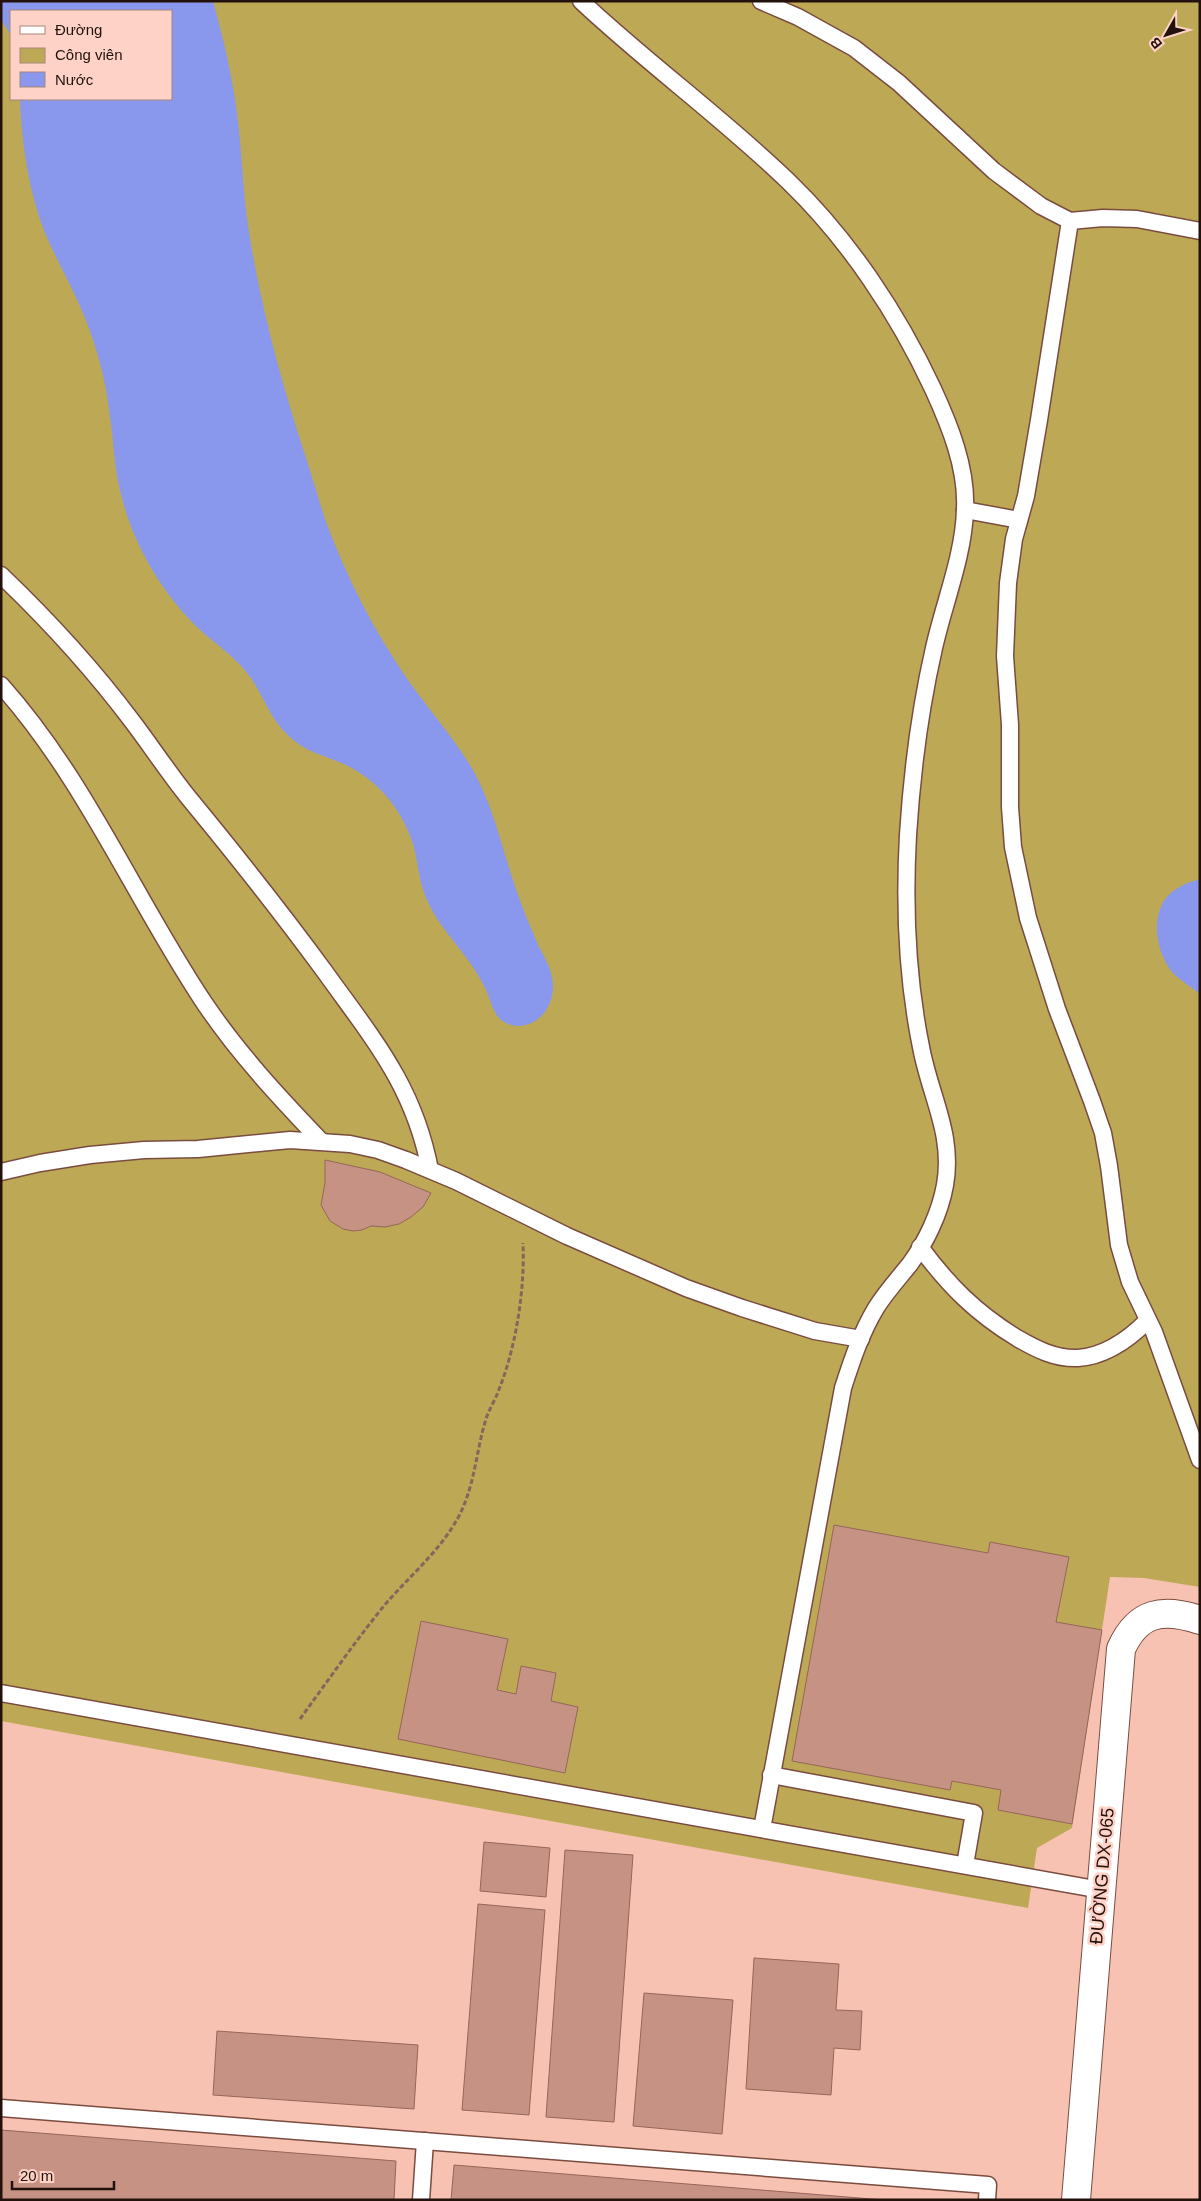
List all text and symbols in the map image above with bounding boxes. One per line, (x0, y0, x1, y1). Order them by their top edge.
legend (10, 10, 172, 100)
north arrow (1141, 10, 1191, 60)
text: Đường (55, 21, 102, 38)
text: B (1146, 34, 1165, 52)
text: Công viên (55, 46, 123, 63)
text: Nước (55, 71, 94, 88)
street label: ĐƯỜNG DX-065 (1085, 1807, 1118, 1945)
scale bar (12, 2158, 115, 2190)
text: 20 m (20, 2167, 53, 2184)

